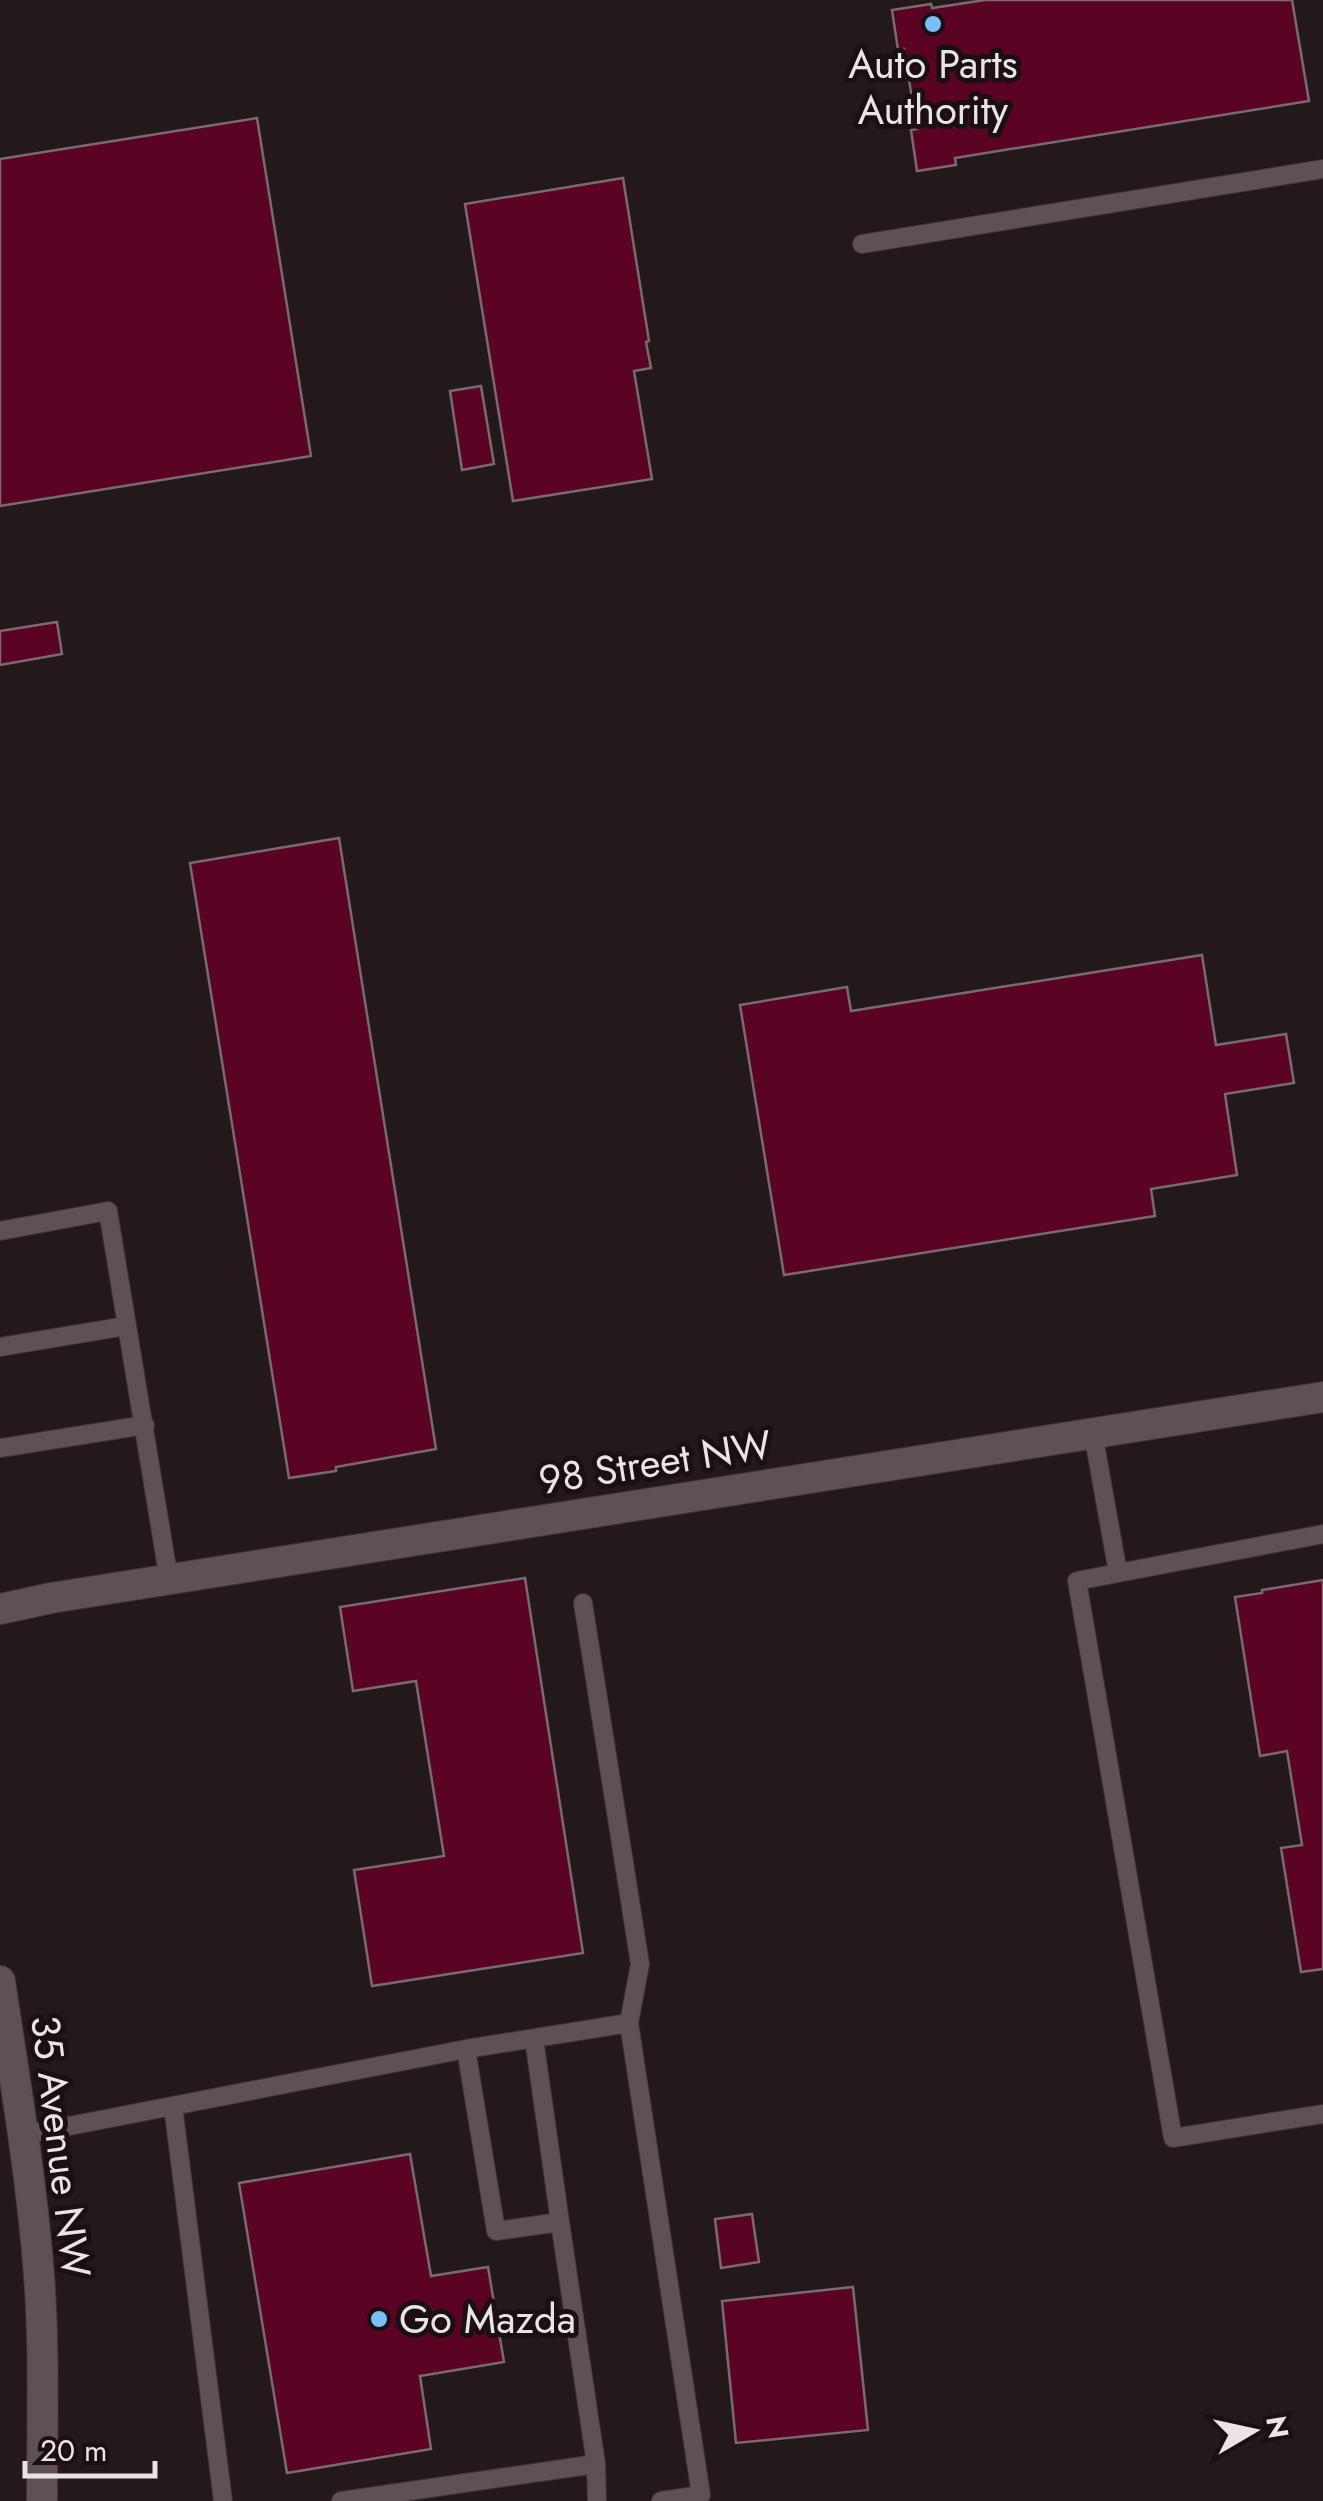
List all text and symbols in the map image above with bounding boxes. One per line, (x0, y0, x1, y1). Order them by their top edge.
marker: Auto Parts Authority (922, 13, 944, 35)
place label: Auto Parts Authority (848, 35, 1018, 139)
street label: 98 Street NW (534, 1415, 776, 1509)
street label: 35 Avenue NW (16, 2012, 106, 2281)
place label: Go Mazda (399, 2290, 576, 2348)
marker: Go Mazda (368, 2308, 390, 2330)
north arrow (1203, 2381, 1303, 2481)
text: N (1255, 2413, 1299, 2441)
scale bar (25, 2416, 155, 2478)
text: 20 m (40, 2429, 107, 2472)

